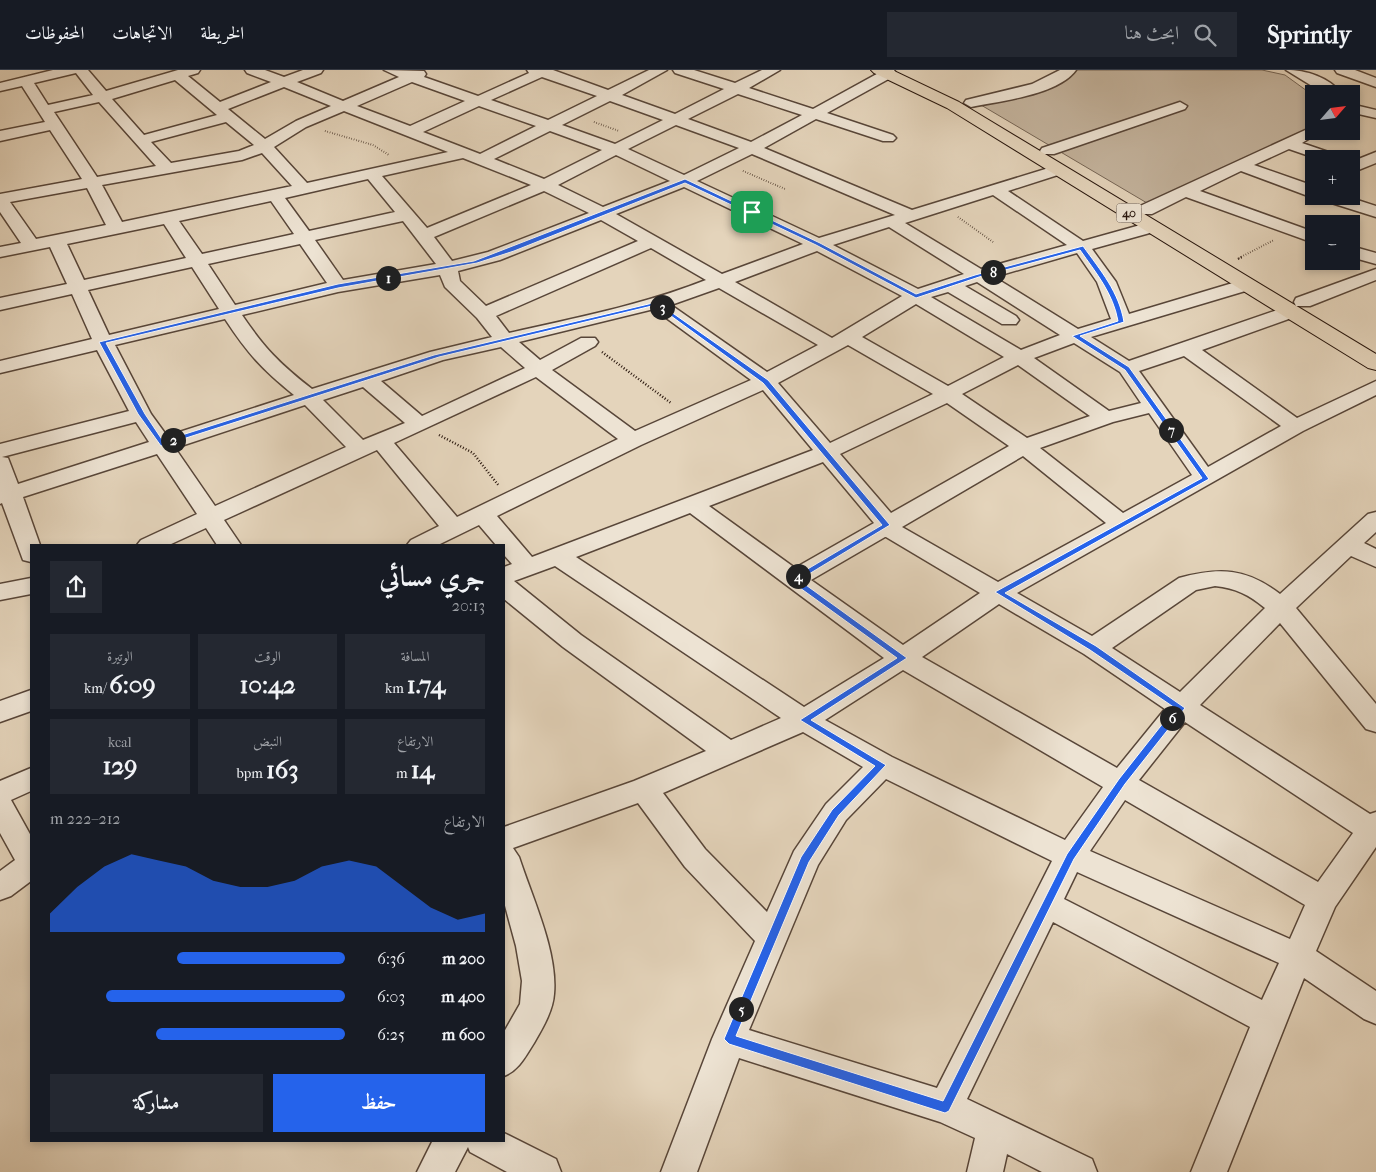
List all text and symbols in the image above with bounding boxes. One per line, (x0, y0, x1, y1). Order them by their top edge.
search box (887, 12, 1237, 57)
icon: search (1191, 21, 1219, 49)
text: Sprintly (1267, 21, 1351, 49)
text: ابحث هنا (1124, 22, 1179, 44)
text: المحفوظات (25, 23, 84, 44)
text: الاتجاهات (112, 23, 172, 44)
text: الخريطة (200, 23, 244, 44)
north arrow (1305, 85, 1360, 140)
map controls (1305, 85, 1360, 270)
button: + (1305, 150, 1360, 205)
pin (731, 191, 773, 233)
icon: arrive (738, 198, 766, 226)
road number: 40 (1116, 204, 1142, 222)
button: − (1305, 215, 1360, 270)
pin: 8 (980, 260, 1006, 284)
text: 8 (990, 264, 997, 281)
pin: 1 (376, 266, 400, 290)
text: 1 (386, 270, 391, 287)
pin: 3 (650, 294, 674, 320)
text: 3 (660, 299, 665, 316)
pin: 7 (1158, 418, 1184, 442)
text: 7 (1168, 422, 1175, 439)
pin: 2 (160, 428, 186, 452)
text: 2 (170, 432, 177, 449)
text: جري مسائي (379, 560, 485, 593)
button: share (50, 561, 102, 613)
pin: 4 (786, 564, 810, 588)
text: 4 (794, 568, 803, 585)
text: 20:13 (452, 596, 485, 615)
text: الوتيرة (107, 648, 133, 665)
text: الوقت (254, 648, 281, 665)
text: المسافة (401, 648, 429, 665)
text: 6:09 (109, 670, 156, 699)
text: 10:42 (239, 670, 296, 699)
text: 1.74 (407, 670, 445, 699)
text: /km (84, 680, 109, 697)
text: km (385, 680, 407, 697)
pin: 6 (1160, 706, 1184, 730)
text: 6 (1169, 710, 1176, 727)
text: النبض (253, 733, 282, 750)
text: الارتفاع (397, 733, 433, 750)
text: kcal (108, 734, 132, 751)
text: 129 (102, 751, 137, 780)
text: 163 (266, 755, 299, 784)
text: 14 (411, 755, 434, 784)
text: bpm (236, 765, 266, 782)
text: m (396, 765, 411, 782)
text: 212–222 m (50, 809, 121, 828)
text: الارتفاع (443, 812, 485, 831)
text: 6:36 (377, 949, 405, 968)
text: 200 m (442, 949, 485, 968)
text: 6:03 (377, 987, 405, 1006)
text: 400 m (441, 987, 485, 1006)
pin: 5 (728, 996, 754, 1022)
text: 5 (738, 1001, 745, 1018)
text: 6:25 (377, 1025, 405, 1044)
text: 600 m (442, 1025, 485, 1044)
button: مشاركة (50, 1074, 263, 1132)
button: حفظ (273, 1074, 485, 1132)

